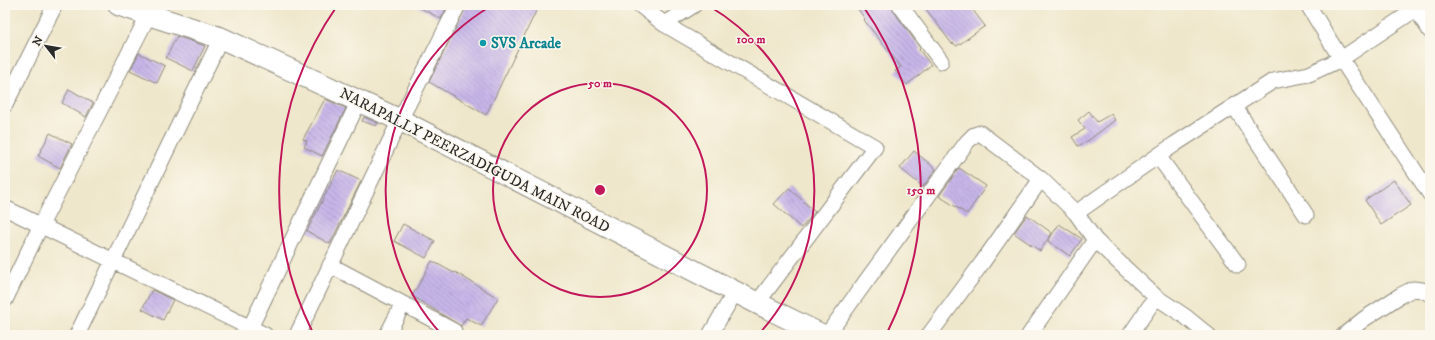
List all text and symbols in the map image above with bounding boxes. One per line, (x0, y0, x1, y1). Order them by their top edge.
north arrow (26, 26, 66, 66)
text: 100 m (737, 32, 765, 47)
text: N (30, 34, 47, 49)
place label: SVS Arcade (491, 34, 562, 53)
marker: SVS Arcade (478, 38, 488, 48)
text: 50 m (587, 76, 612, 91)
street label: NARAPALLY PEERZADIGUDA MAIN ROAD (336, 84, 613, 237)
centre of rings (593, 183, 607, 197)
text: 150 m (907, 183, 935, 198)

